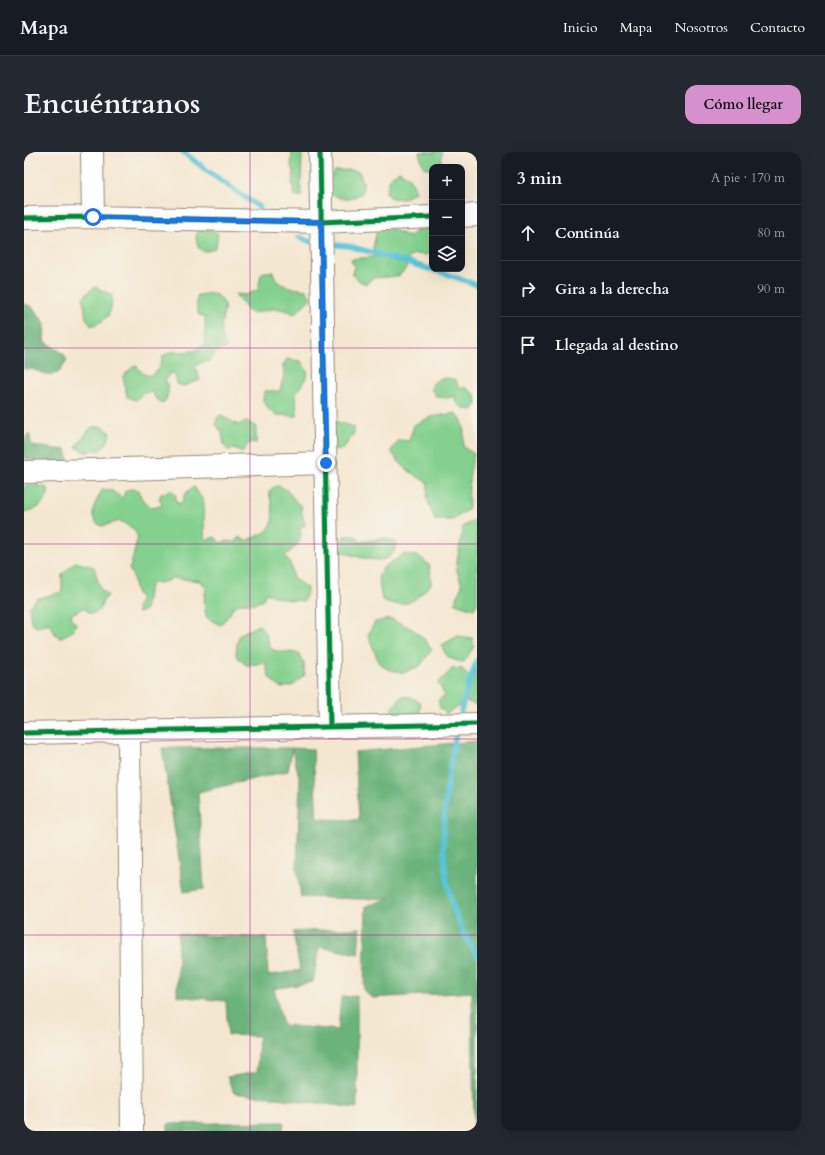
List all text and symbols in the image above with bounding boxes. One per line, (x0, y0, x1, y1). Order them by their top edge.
text: Mapa (20, 15, 68, 41)
text: Inicio (563, 18, 598, 37)
text: Mapa (620, 18, 652, 37)
text: Nosotros (674, 18, 728, 37)
text: Contacto (750, 18, 805, 37)
text: Encuéntranos (24, 85, 200, 123)
button: Cómo llegar (685, 85, 801, 124)
map controls (429, 164, 465, 272)
button: + (429, 164, 465, 200)
text: 3 min (517, 167, 562, 190)
text: A pie · 170 m (711, 169, 785, 187)
button: − (429, 200, 465, 236)
route start (84, 208, 102, 226)
icon: ahead (517, 222, 539, 244)
text: Continúa (555, 223, 620, 243)
text: 80 m (757, 224, 785, 242)
button: layers (429, 236, 465, 272)
icon: right (517, 278, 539, 300)
text: Gira a la derecha (555, 279, 669, 299)
text: 90 m (757, 280, 785, 298)
icon: arrive (517, 334, 539, 356)
text: Llegada al destino (555, 335, 678, 355)
route end (317, 454, 335, 472)

